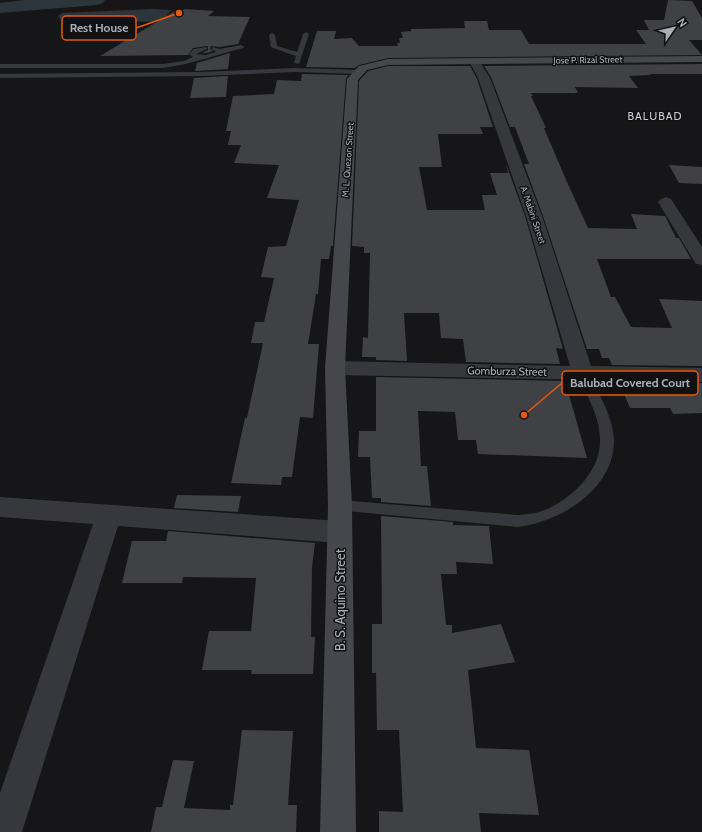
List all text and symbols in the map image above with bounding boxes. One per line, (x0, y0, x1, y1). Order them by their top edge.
north arrow (654, 8, 694, 48)
text: N (674, 15, 690, 30)
callout: Rest House (62, 16, 136, 40)
text: Rest House (70, 20, 128, 35)
street label: Jose P. Rizal Street (552, 53, 623, 66)
district label: BALUBAD (628, 109, 682, 123)
street label: M. L. Quezon Street (339, 122, 356, 198)
street label: A. Mabini Street (519, 185, 548, 245)
street label: Gomburza Street (467, 363, 547, 379)
callout: Balubad Covered Court (562, 371, 698, 395)
text: Balubad Covered Court (570, 375, 690, 390)
street label: B. S. Aquino Street (332, 548, 348, 651)

